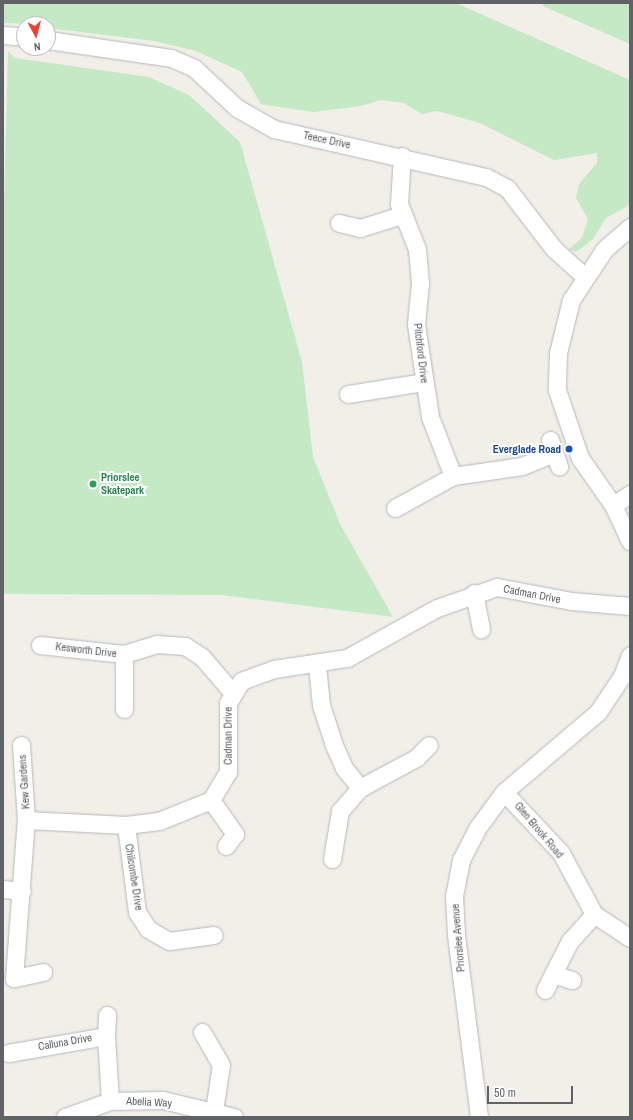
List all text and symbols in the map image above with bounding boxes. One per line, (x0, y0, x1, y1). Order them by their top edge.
north arrow (16, 16, 56, 56)
text: N (33, 40, 41, 54)
street label: Teece Drive (302, 129, 352, 151)
street label: Pitchford Drive (411, 322, 431, 384)
place label: Everglade Road (493, 442, 561, 456)
marker: Everglade Road (564, 444, 574, 454)
place label: Priorslee Skatepark (101, 471, 144, 497)
marker: Priorslee Skatepark (88, 479, 98, 489)
street label: Cadman Drive (502, 582, 562, 606)
street label: Kesworth Drive (55, 640, 117, 660)
street label: Cadman Drive (221, 707, 235, 765)
street label: Kew Gardens (16, 754, 32, 810)
street label: Glen Brook Road (512, 799, 566, 861)
street label: Chilcombe Drive (122, 843, 146, 911)
street label: Priorslee Avenue (448, 903, 468, 973)
street label: Calluna Drive (37, 1031, 93, 1053)
scale bar (489, 1078, 575, 1104)
text: 50 m (494, 1085, 516, 1101)
street label: Abelia Way (126, 1094, 172, 1110)

